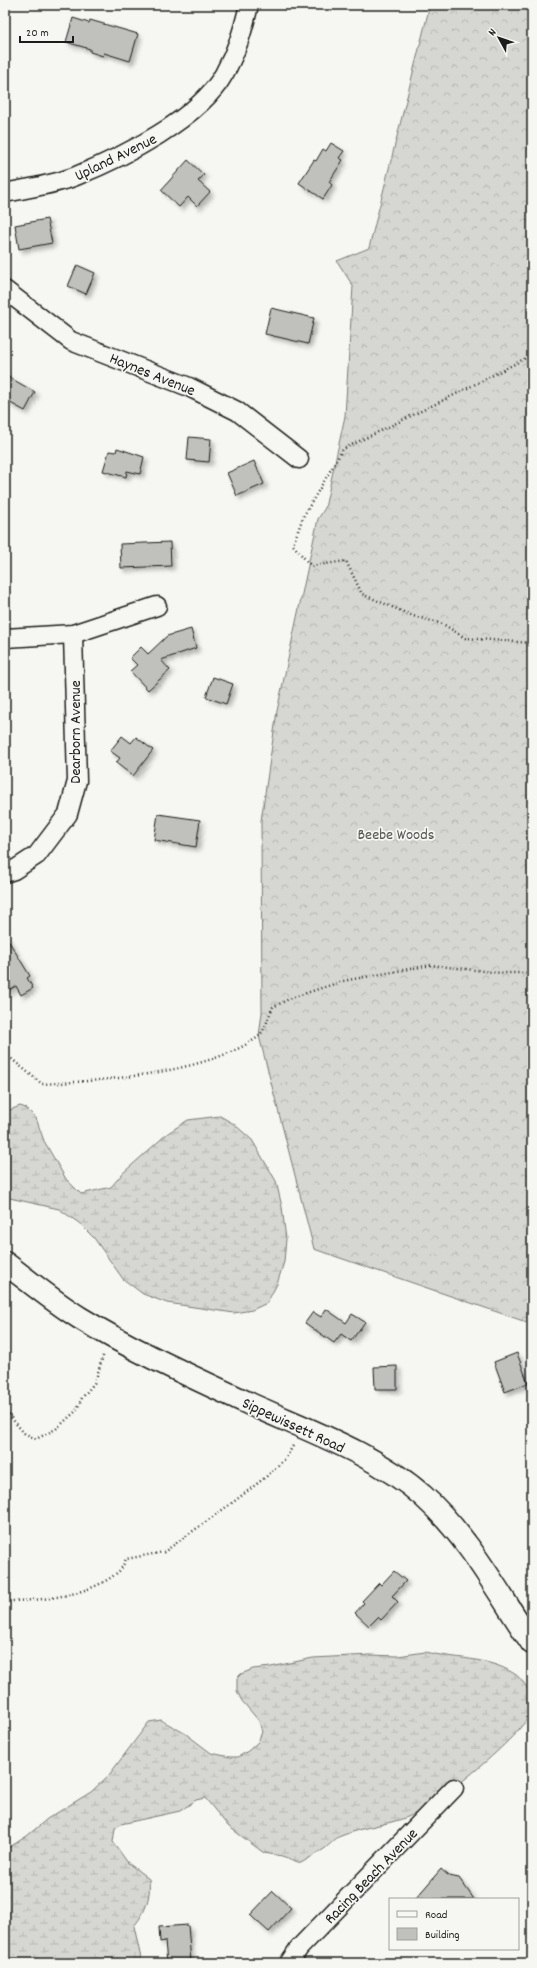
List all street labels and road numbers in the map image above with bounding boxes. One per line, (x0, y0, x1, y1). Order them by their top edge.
street label: Upland Avenue (71, 128, 161, 188)
street label: Haynes Avenue (106, 348, 198, 403)
street label: Dearborn Avenue (65, 680, 88, 784)
street label: Sippewissett Road (238, 1392, 348, 1460)
street label: Racing Beach Avenue (320, 1823, 424, 1930)

